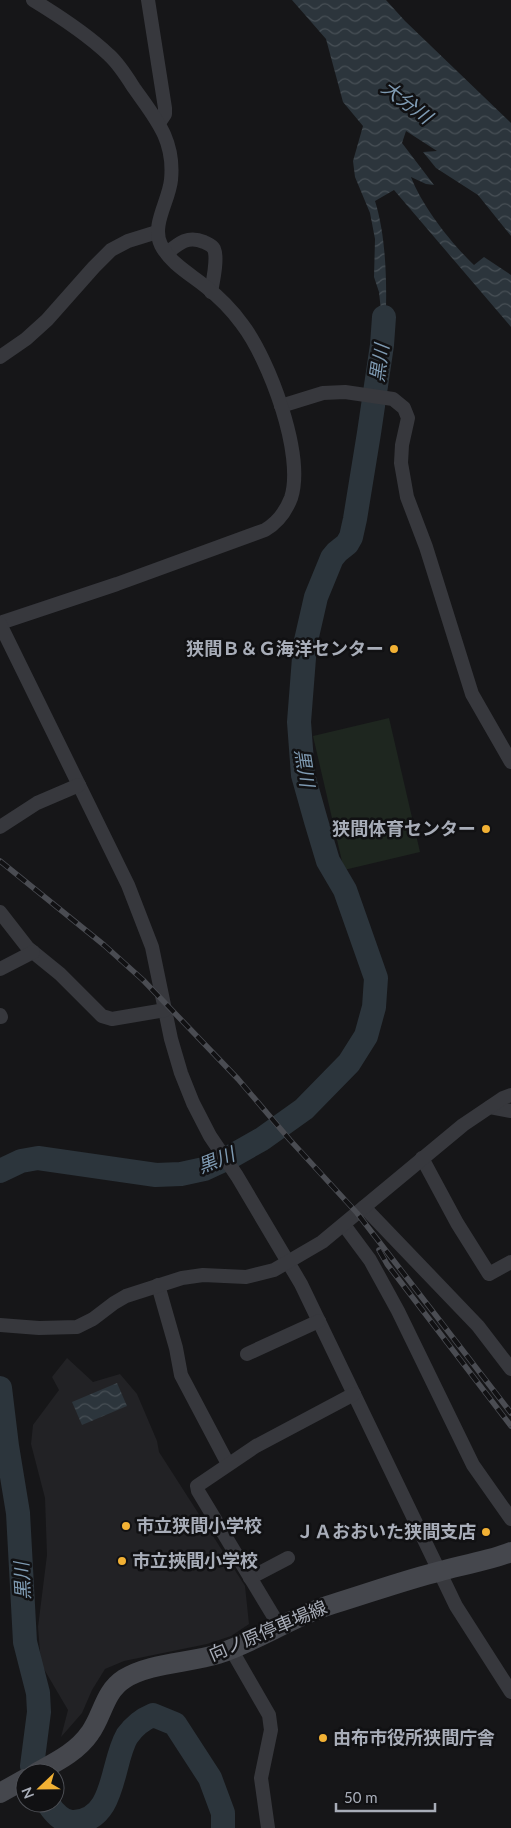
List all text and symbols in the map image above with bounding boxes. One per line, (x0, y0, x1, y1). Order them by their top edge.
water label: 大分川 (378, 75, 439, 129)
water label: 黒川 (364, 341, 393, 383)
place label: 狭間Ｂ＆Ｇ海洋センター (186, 637, 384, 659)
marker: 狭間Ｂ＆Ｇ海洋センター (388, 643, 400, 655)
water label: 黒川 (291, 747, 320, 790)
place label: 狭間体育センター (332, 817, 476, 839)
marker: 狭間体育センター (480, 823, 492, 835)
water label: 黒川 (194, 1141, 240, 1177)
place label: 市立狭間小学校 (136, 1514, 262, 1536)
marker: 市立狭間小学校 (120, 1520, 132, 1532)
place label: ＪＡおおいた狭間支店 (296, 1520, 476, 1542)
marker: ＪＡおおいた狭間支店 (480, 1526, 492, 1538)
place label: 市立挾間小学校 (132, 1549, 258, 1571)
marker: 市立挾間小学校 (116, 1555, 128, 1567)
water label: 黒川 (9, 1559, 34, 1601)
street label: 向ノ原停車場線 (205, 1595, 330, 1665)
place label: 由布市役所狭間庁舎 (333, 1726, 495, 1748)
marker: 由布市役所狭間庁舎 (317, 1732, 329, 1744)
north arrow (15, 1763, 65, 1813)
scale bar (336, 1780, 435, 1812)
text: N (18, 1785, 37, 1801)
text: 50 m (344, 1788, 378, 1806)

